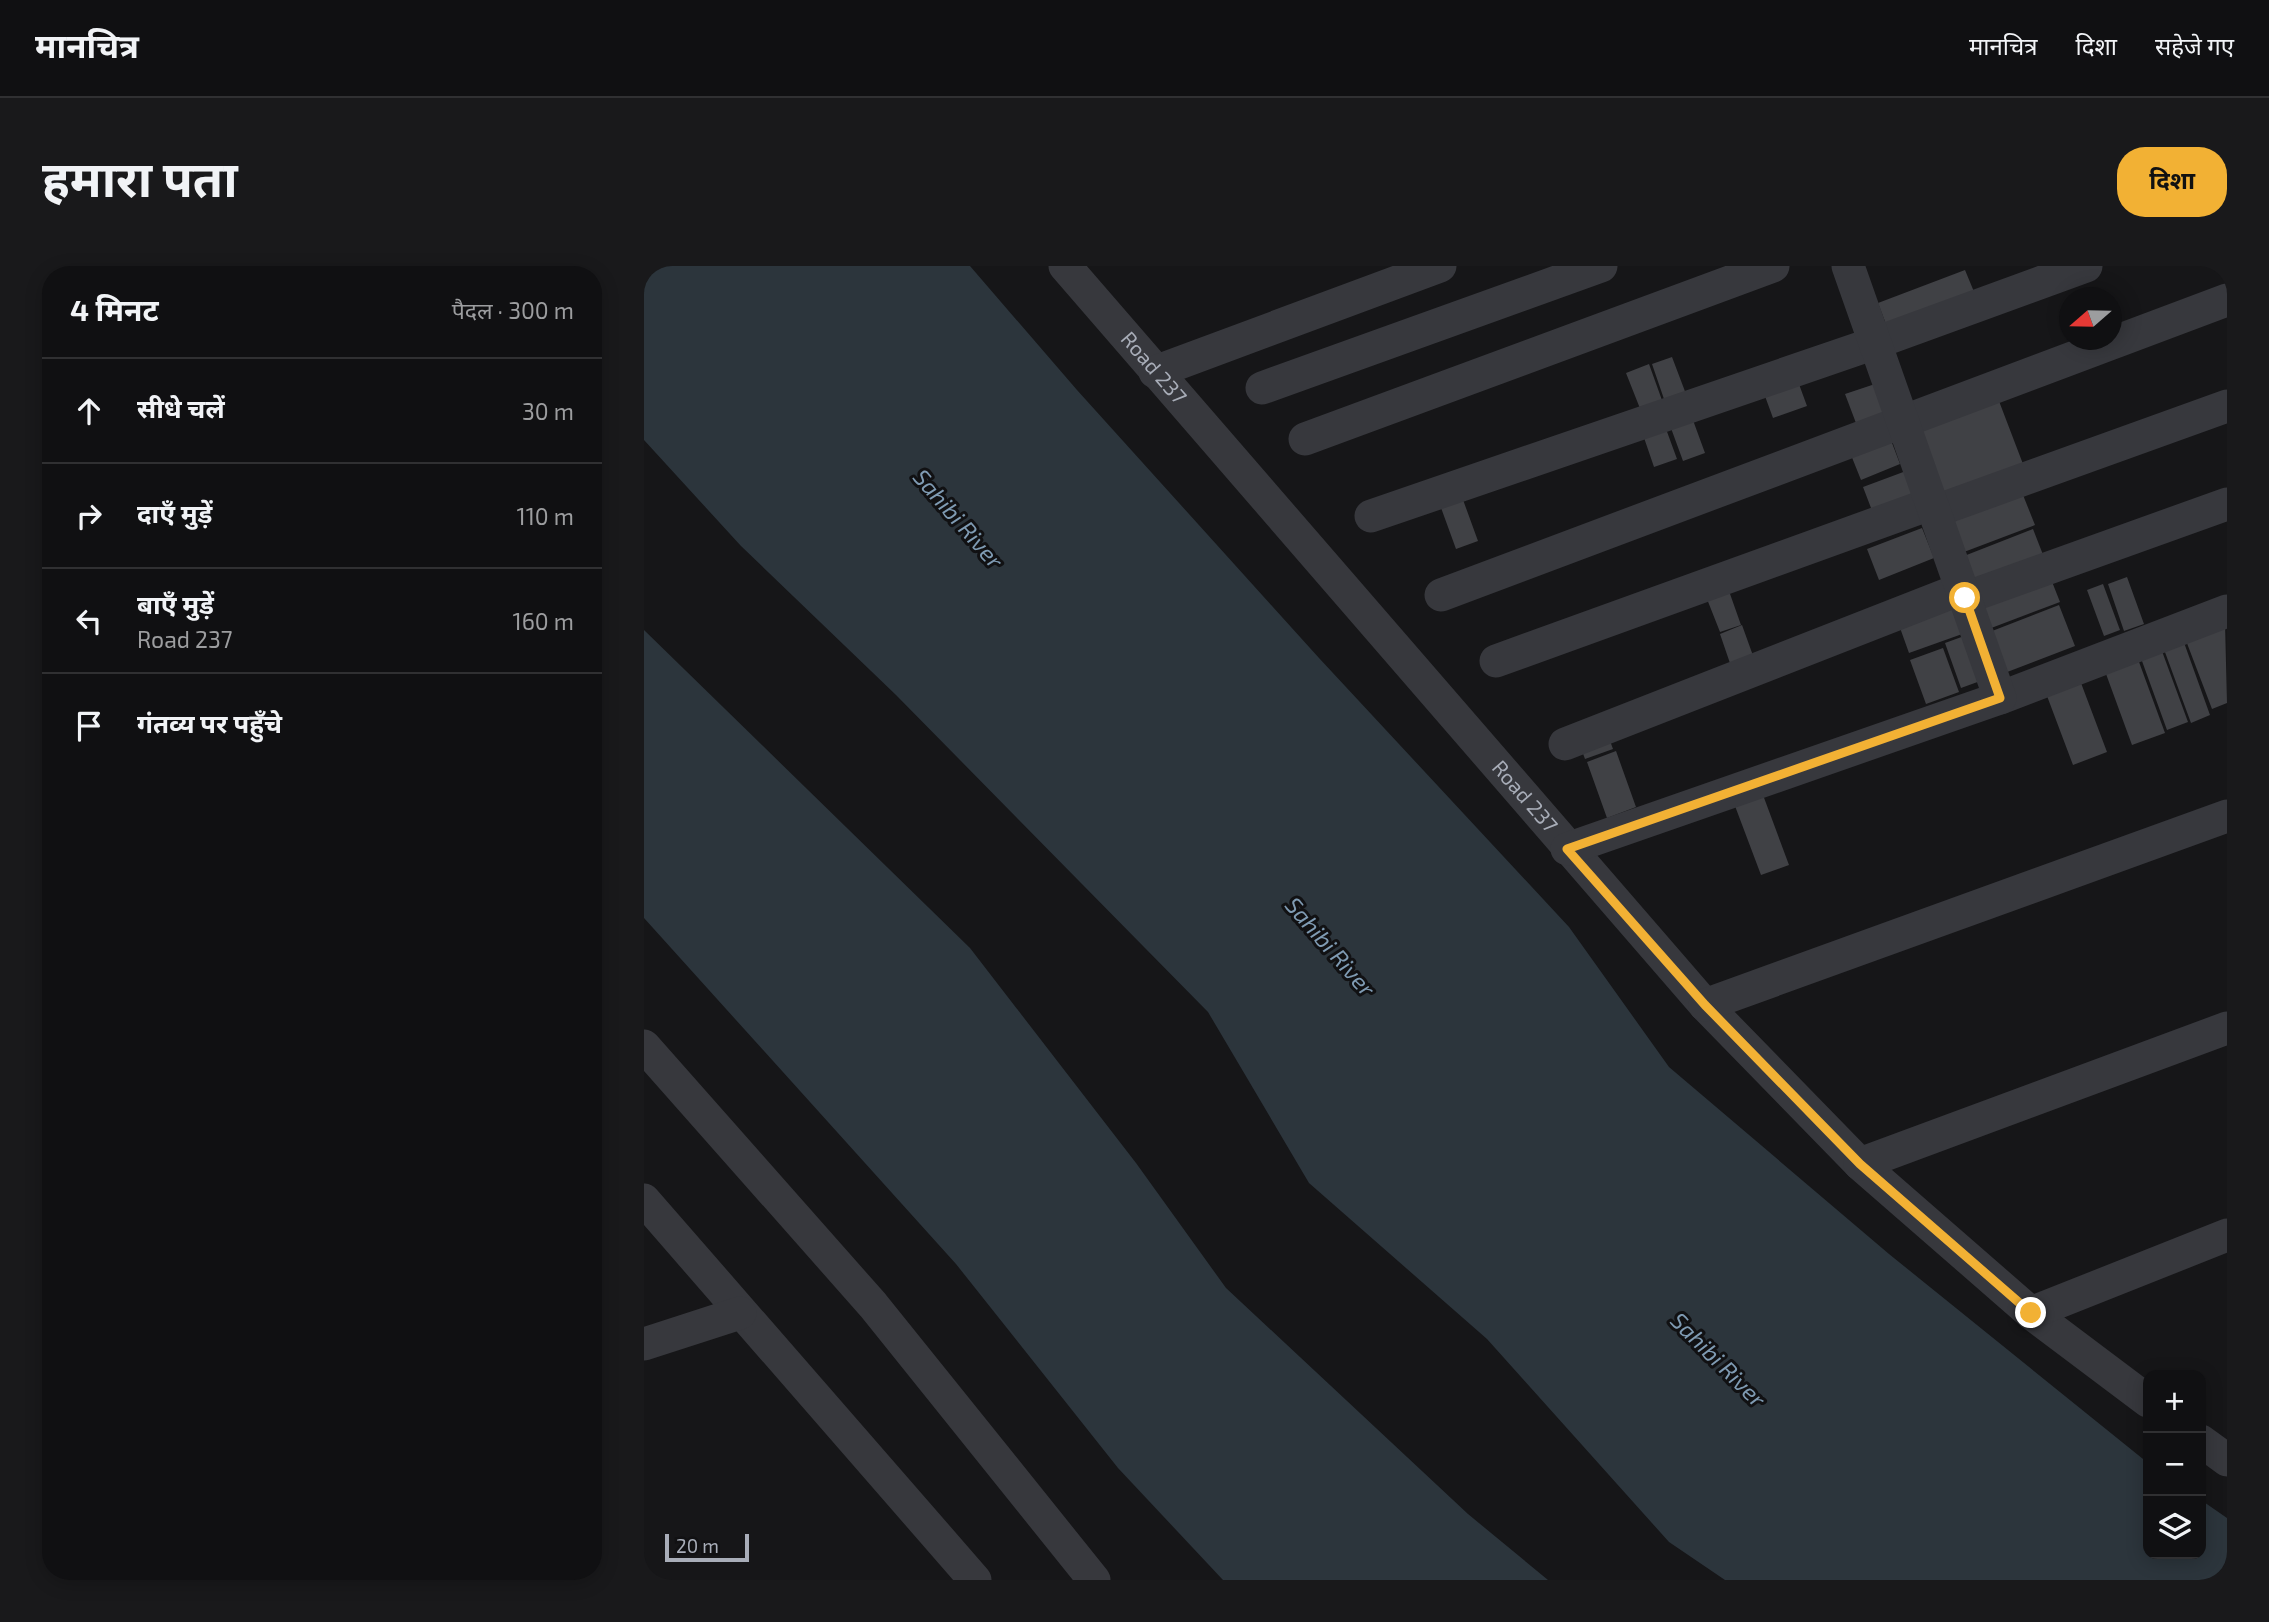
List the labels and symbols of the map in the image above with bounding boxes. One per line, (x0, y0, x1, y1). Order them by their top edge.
north arrow (2059, 287, 2122, 350)
street label: Road 237 (1116, 326, 1193, 408)
water label: Sahibi River (908, 463, 1010, 574)
route start (1949, 582, 1980, 613)
street label: Road 237 (1488, 754, 1564, 837)
water label: Sahibi River (1280, 891, 1382, 1002)
route end (2015, 1297, 2046, 1328)
water label: Sahibi River (1665, 1306, 1773, 1413)
scale bar (665, 1531, 749, 1563)

